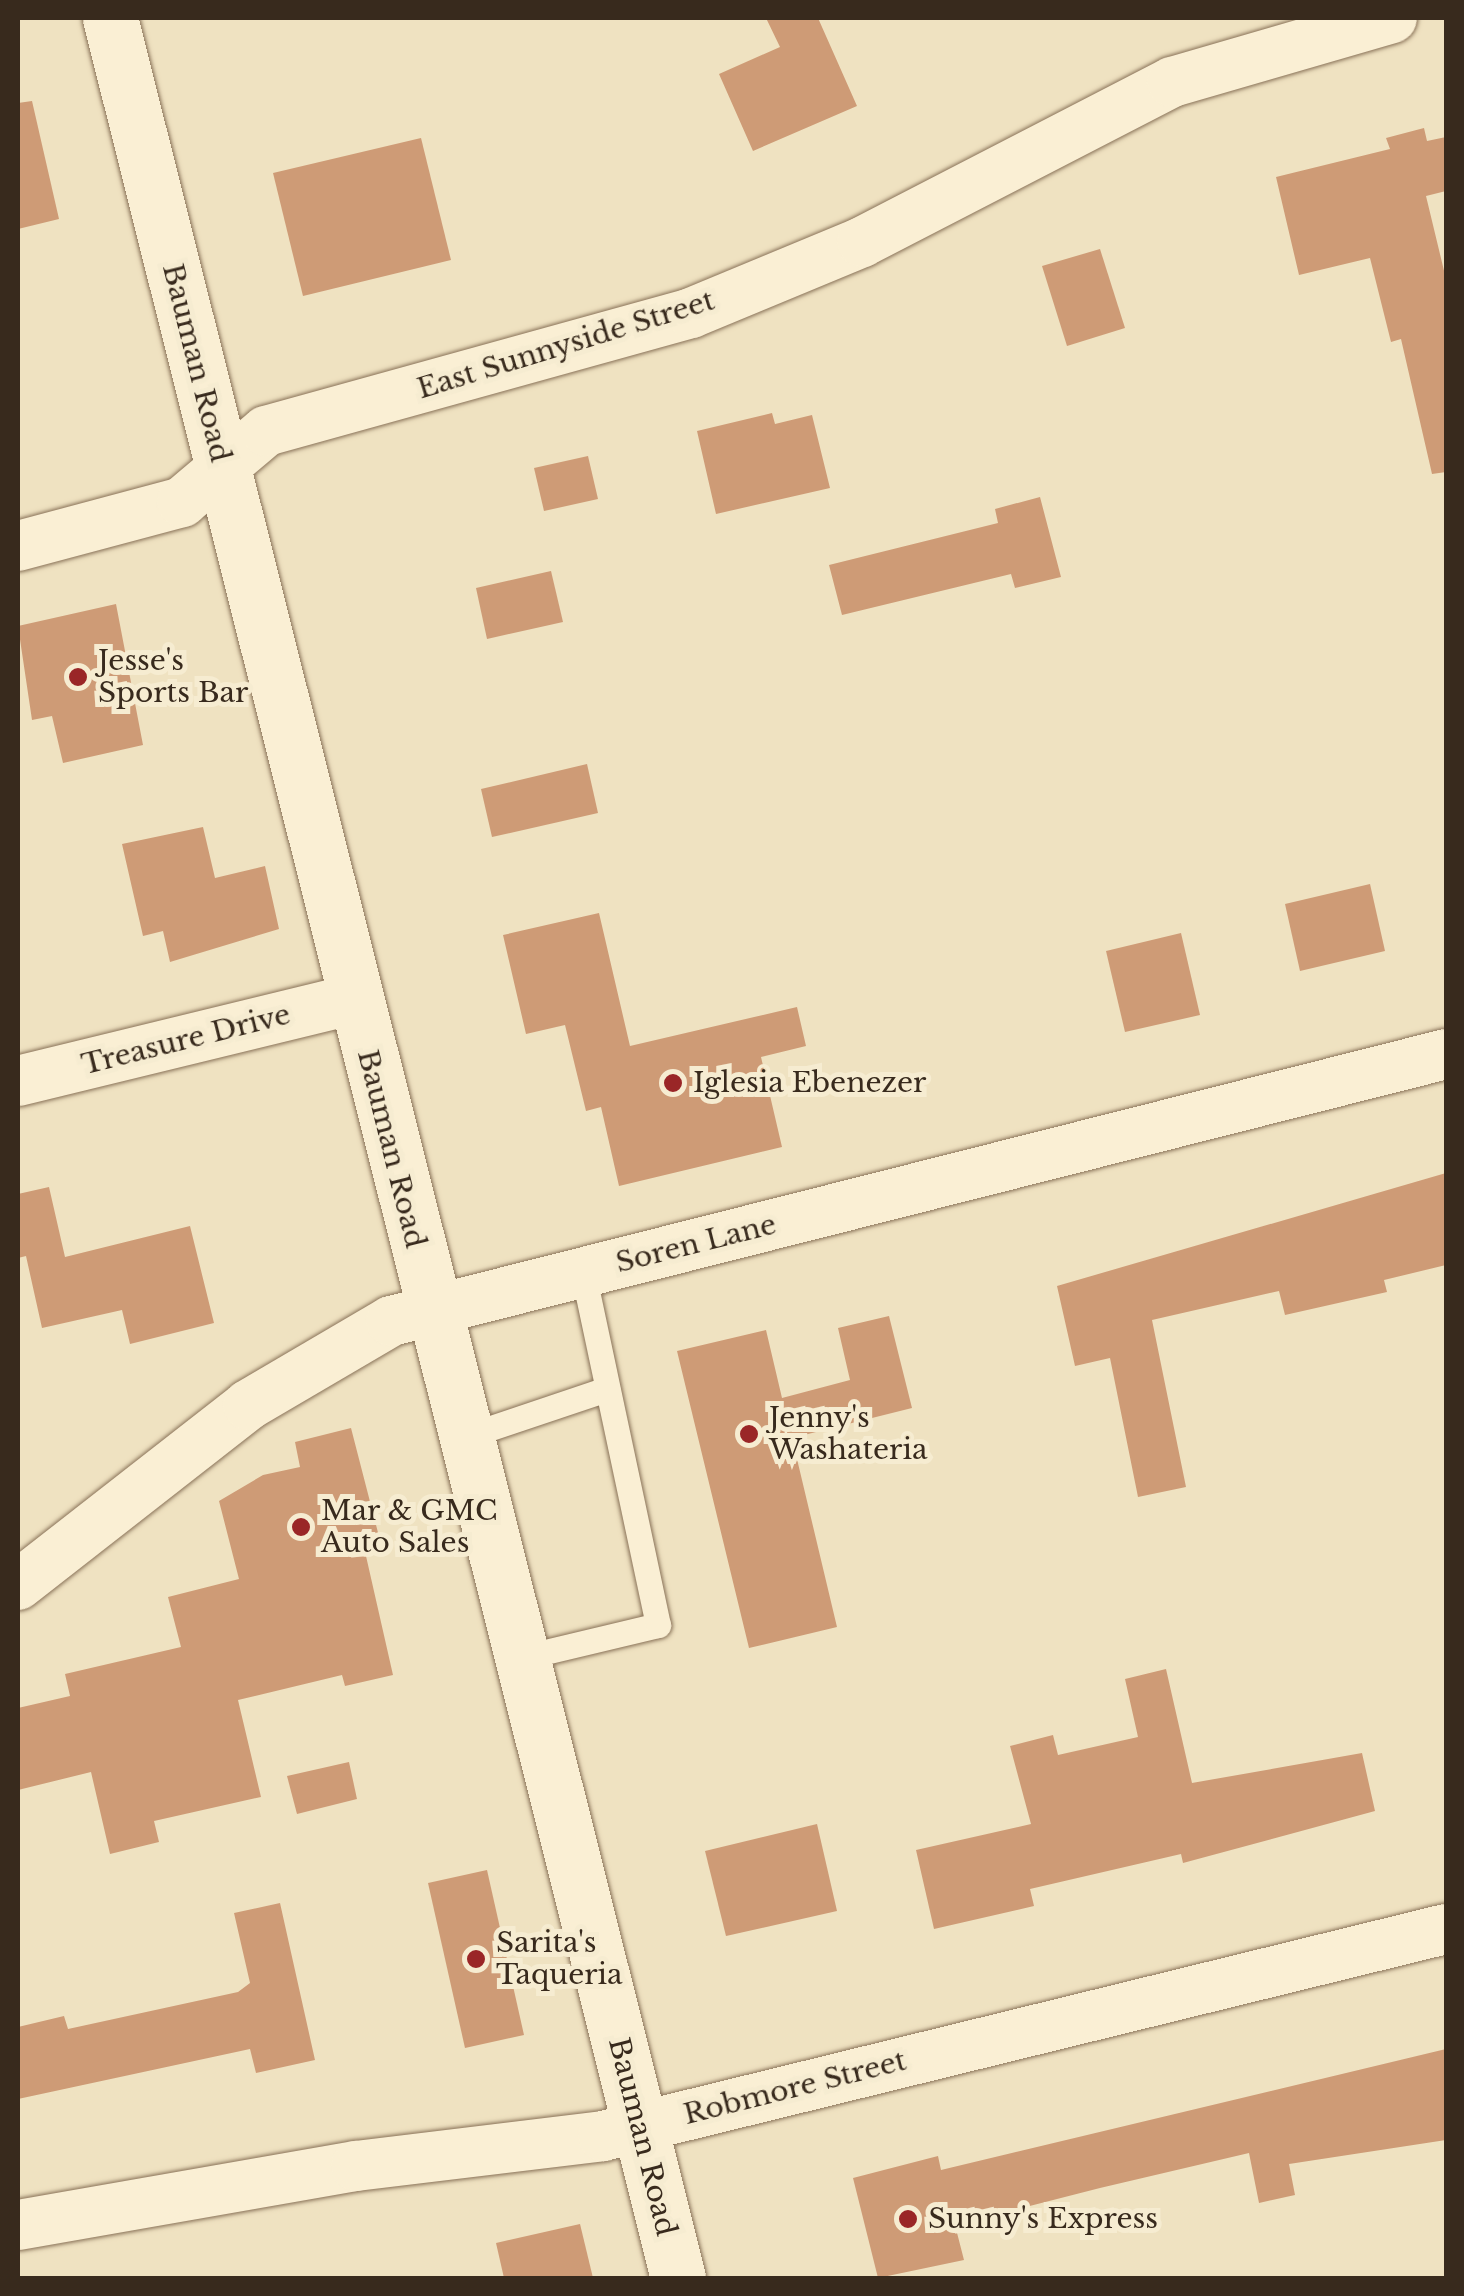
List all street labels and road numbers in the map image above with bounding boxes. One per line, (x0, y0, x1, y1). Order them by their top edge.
street label: Bauman Road (155, 260, 237, 466)
street label: East Sunnyside Street (413, 284, 719, 406)
street label: Treasure Drive (78, 998, 294, 1082)
street label: Bauman Road (350, 1046, 432, 1252)
street label: Soren Lane (612, 1208, 780, 1280)
street label: Bauman Road (601, 2034, 683, 2240)
street label: Robmore Street (680, 2044, 910, 2132)

